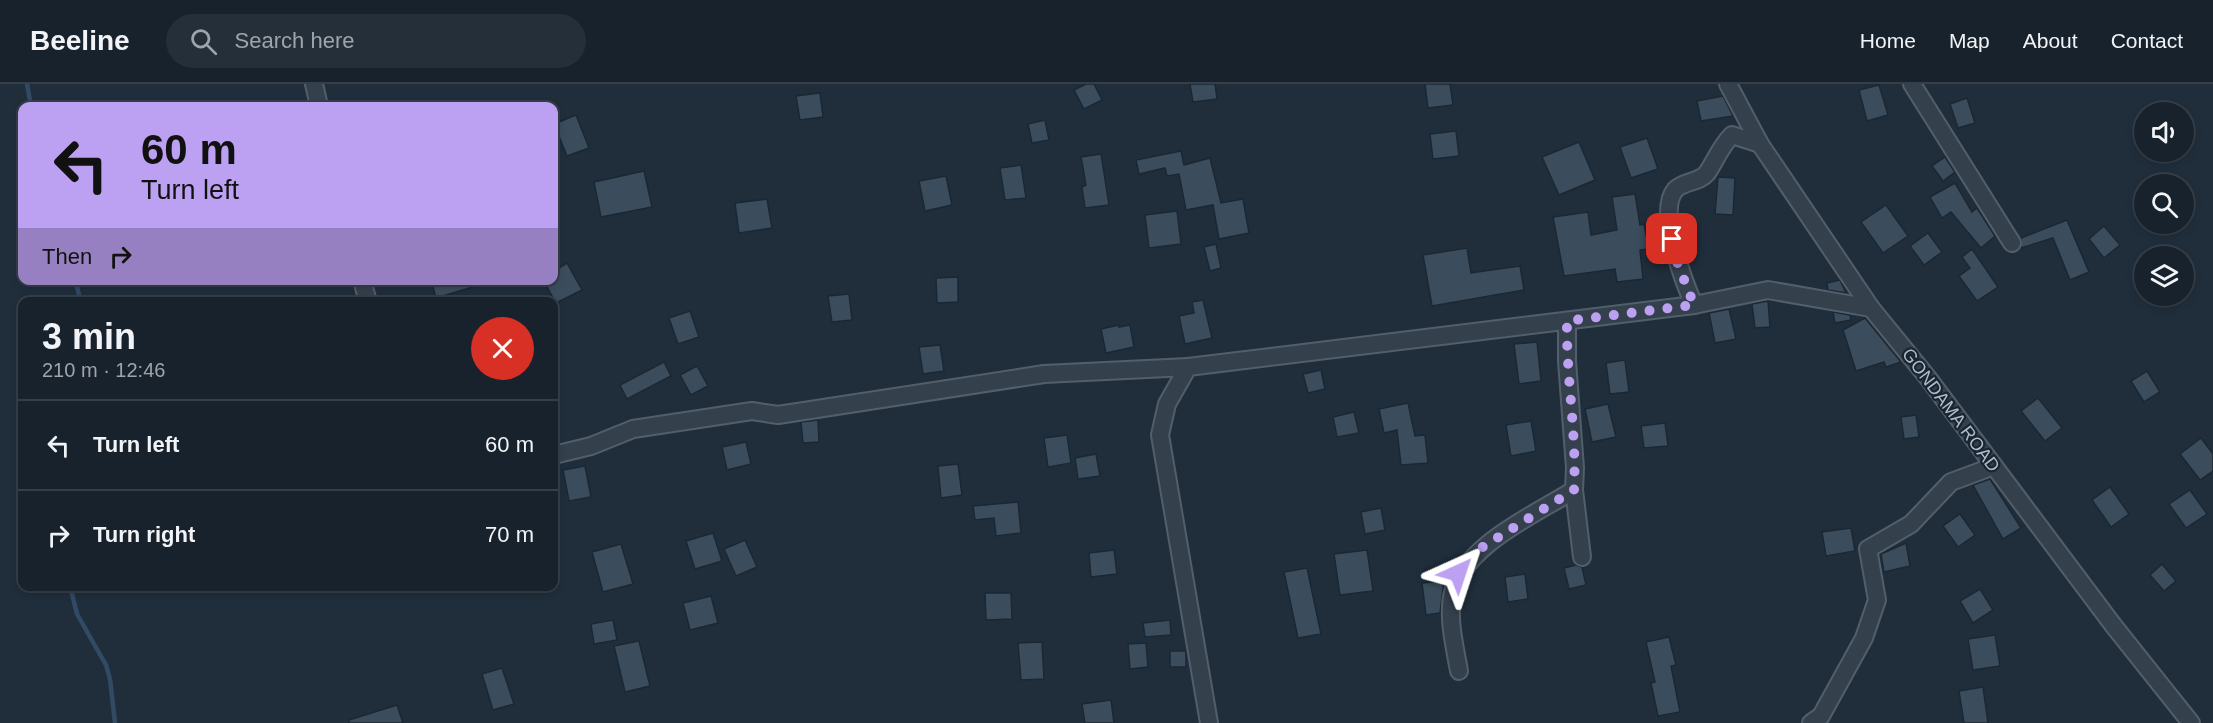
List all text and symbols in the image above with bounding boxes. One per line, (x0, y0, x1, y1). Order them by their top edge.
search box (166, 14, 586, 68)
text: Beeline (30, 25, 130, 56)
icon: search (187, 25, 220, 58)
text: Search here (235, 28, 354, 53)
text: Home (1860, 29, 1916, 52)
text: Map (1949, 29, 1990, 52)
text: About (2023, 29, 2078, 52)
text: Contact (2111, 29, 2183, 52)
map controls (2134, 102, 2194, 306)
button: sound (2134, 102, 2194, 162)
icon: left (42, 126, 120, 204)
text: 60 m (141, 126, 237, 173)
button: search (2134, 174, 2194, 234)
text: Turn left (141, 175, 239, 205)
pin (1646, 213, 1697, 264)
icon: arrive (1655, 222, 1688, 255)
icon: right (104, 240, 137, 273)
text: Then (42, 244, 92, 269)
button: layers (2134, 246, 2194, 306)
text: 3 min (42, 316, 136, 357)
button: close (471, 317, 534, 380)
street label: GONDAMA ROAD (1898, 344, 2004, 476)
text: 210 m · 12:46 (42, 359, 165, 381)
icon: left (42, 429, 75, 462)
text: Turn left (93, 432, 179, 457)
text: 60 m (485, 432, 534, 457)
icon: right (42, 519, 75, 552)
text: Turn right (93, 522, 195, 547)
text: 70 m (485, 522, 534, 547)
position arrow (1426, 541, 1490, 605)

